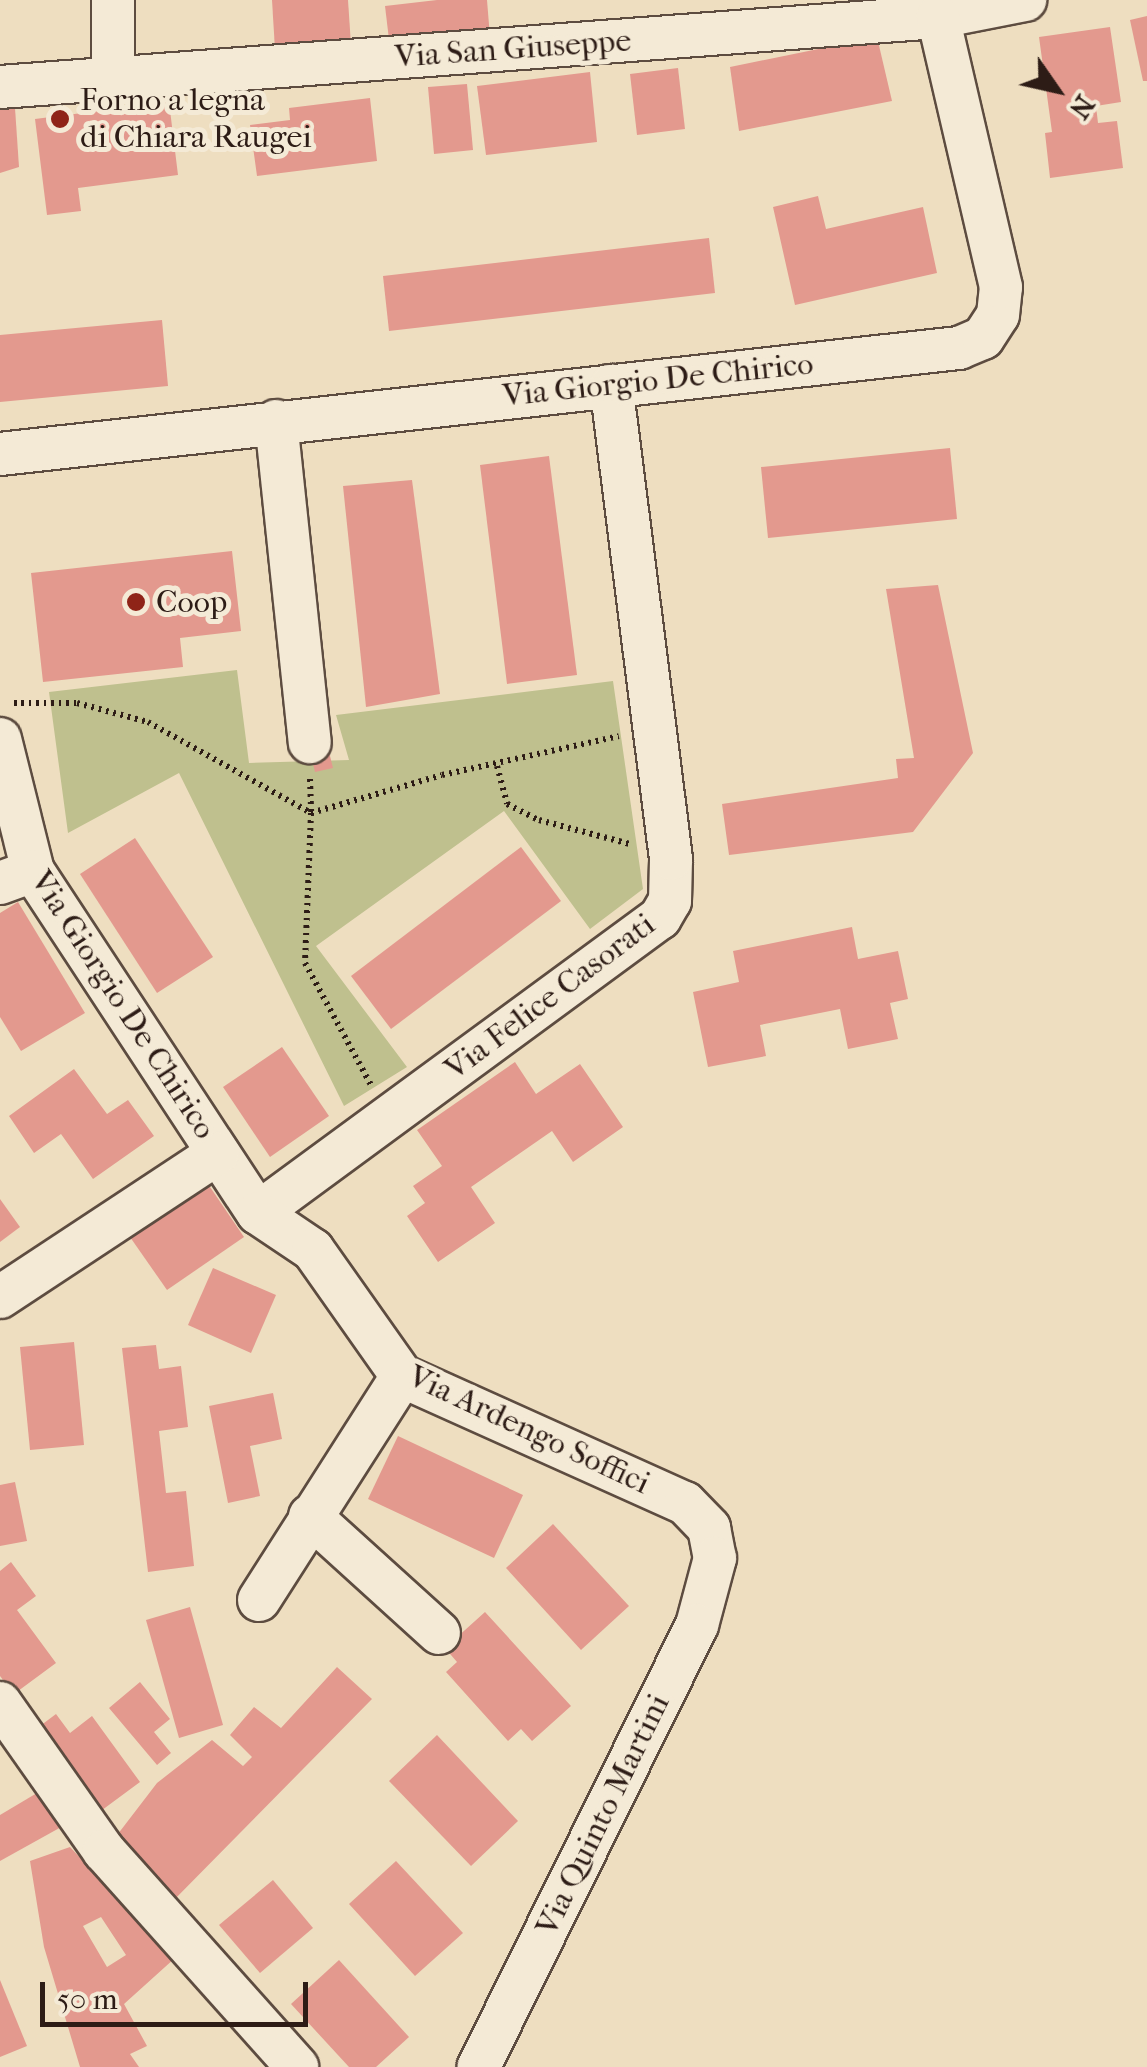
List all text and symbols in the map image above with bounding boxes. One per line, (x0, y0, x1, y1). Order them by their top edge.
street label: Via San Giuseppe (394, 22, 632, 76)
north arrow (1007, 40, 1107, 140)
place label: Forno a legna di Chiara Raugei (80, 82, 312, 157)
text: N (1063, 89, 1102, 125)
marker: Forno a legna di Chiara Raugei (49, 108, 71, 130)
street label: Via Giorgio De Chirico (501, 345, 815, 415)
place label: Coop (156, 583, 227, 621)
marker: Coop (125, 591, 147, 613)
street label: Via Giorgio De Chirico (22, 864, 224, 1146)
street label: Via Felice Casorati (437, 906, 663, 1088)
street label: Via Ardengo Soffici (402, 1357, 656, 1503)
street label: Via Quinto Martini (528, 1688, 678, 1942)
scale bar (45, 1962, 312, 2024)
text: 50 m (57, 1982, 118, 2017)

